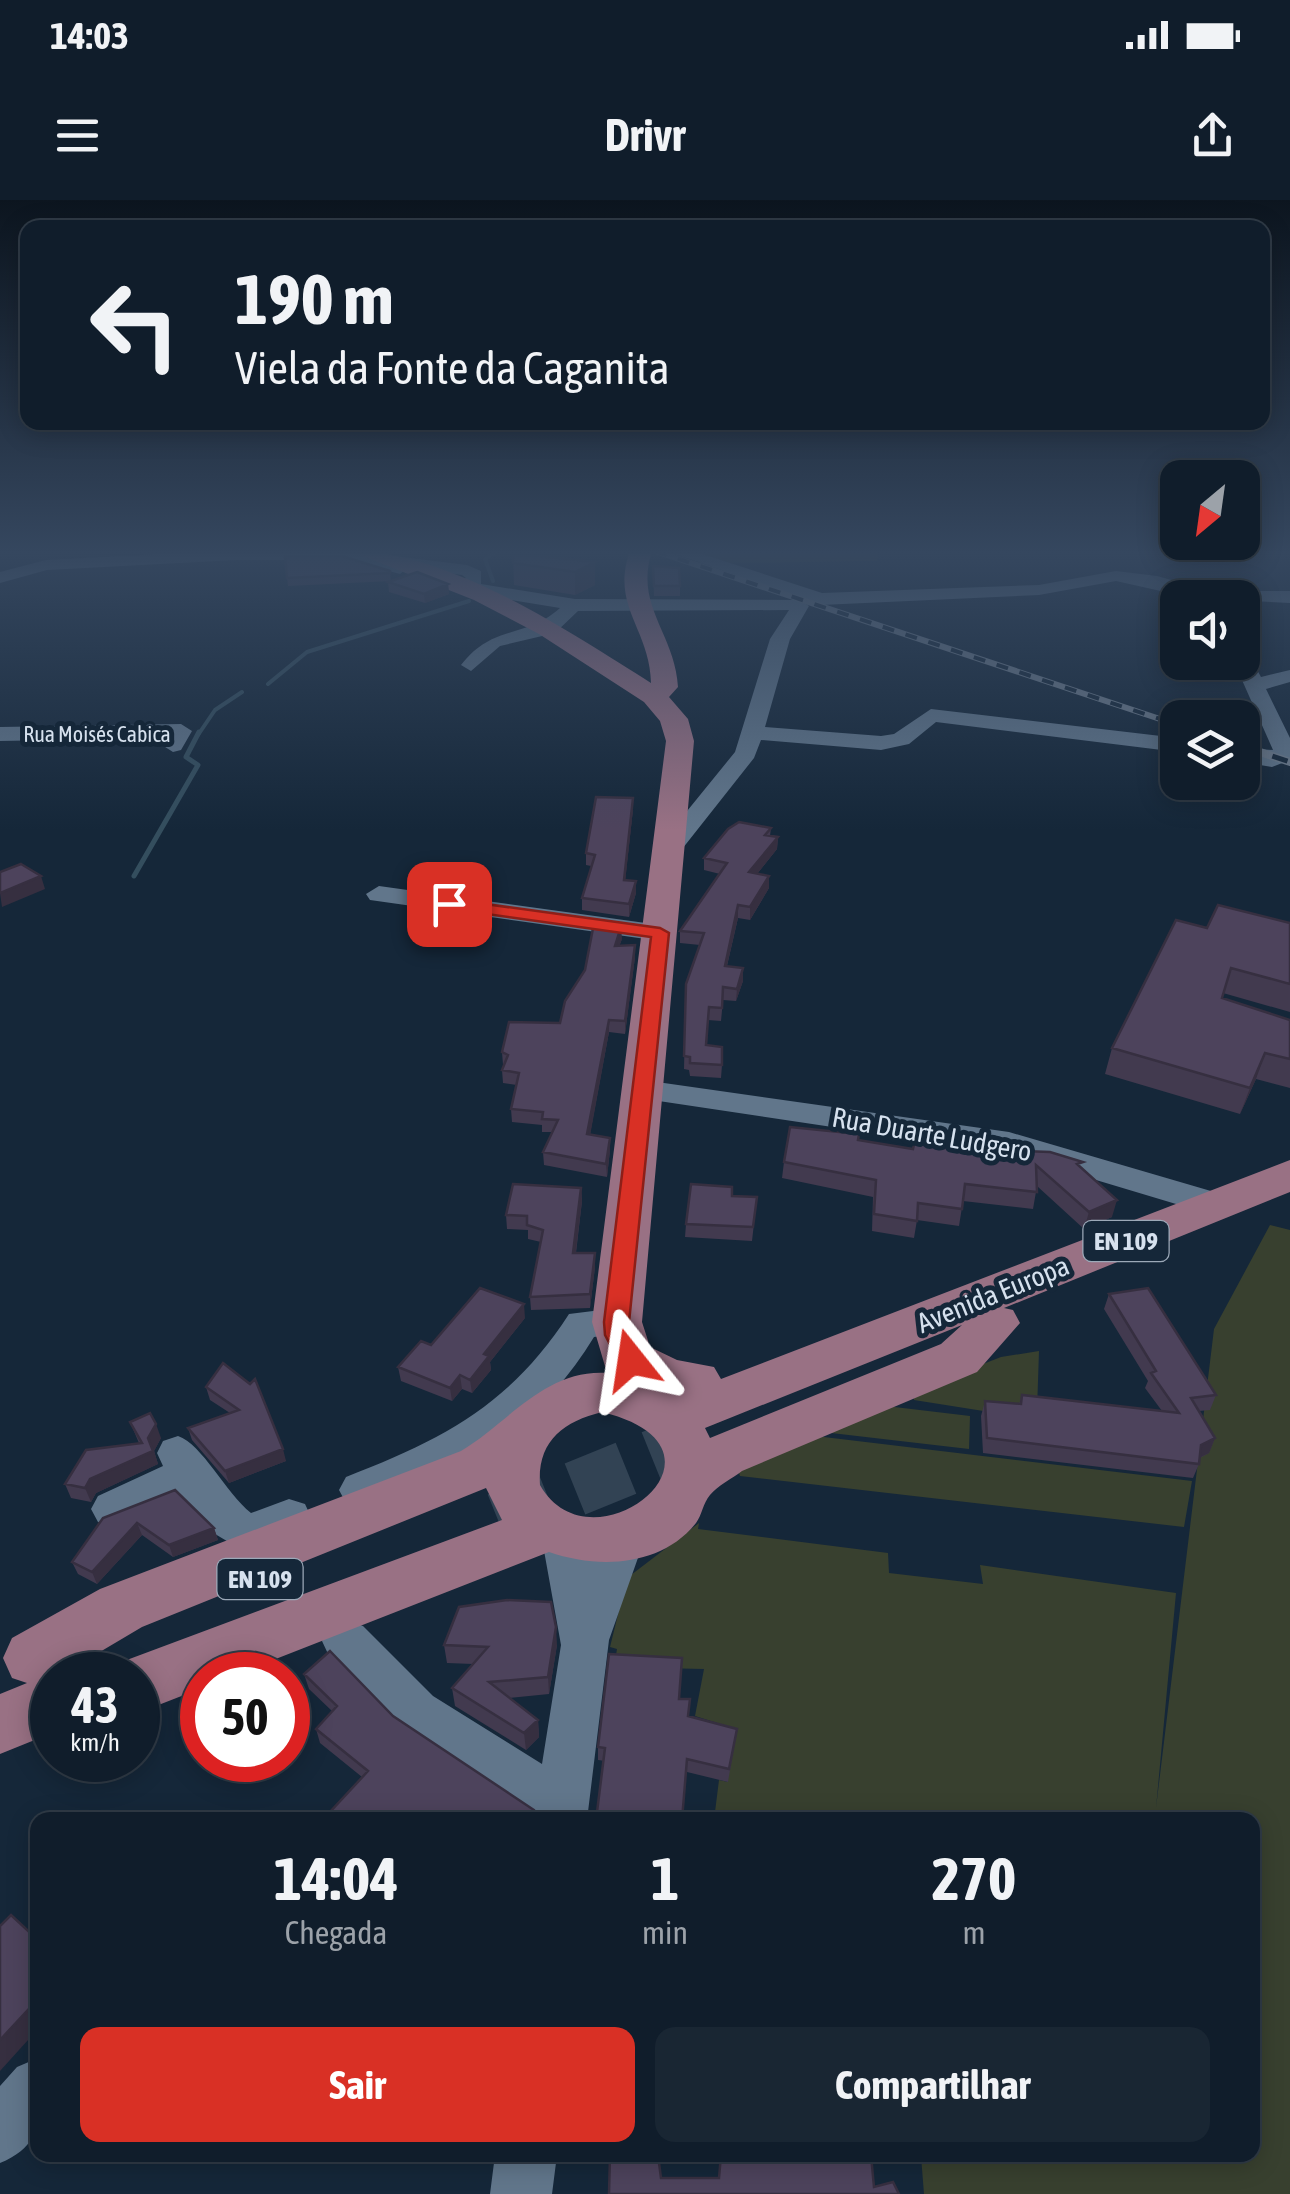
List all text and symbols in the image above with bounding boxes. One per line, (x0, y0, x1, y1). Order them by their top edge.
text: 14:03 (50, 14, 129, 57)
icon: menu (50, 108, 105, 163)
icon: share (1185, 108, 1240, 163)
text: Drivr (605, 109, 685, 161)
text: 190 m (235, 259, 394, 339)
icon: left (70, 260, 200, 390)
text: Viela da Fonte da Caganita (235, 342, 670, 394)
north arrow (1160, 460, 1260, 560)
map controls (1160, 460, 1260, 800)
button: sound (1160, 580, 1260, 680)
button: layers (1160, 700, 1260, 800)
street label: Rua Moisés Cabica (23, 721, 171, 747)
pin (407, 862, 492, 947)
icon: arrive (422, 877, 477, 932)
street label: Rua Duarte Ludgero (830, 1101, 1034, 1167)
road number: EN 109 (1084, 1221, 1168, 1261)
street label: Avenida Europa (912, 1249, 1074, 1339)
position arrow (579, 1308, 683, 1412)
road number: EN 109 (218, 1559, 302, 1599)
speed limit sign: 50 (180, 1652, 310, 1782)
text: 43 (71, 1676, 118, 1734)
text: km/h (70, 1728, 120, 1756)
text: 14:04 (274, 1844, 398, 1913)
text: 1 (651, 1844, 679, 1913)
text: 270 (932, 1844, 1016, 1913)
text: Chegada (285, 1914, 387, 1951)
text: min (642, 1914, 688, 1951)
text: m (962, 1914, 986, 1951)
button: Sair (80, 2027, 635, 2142)
button: Compartilhar (655, 2027, 1210, 2142)

